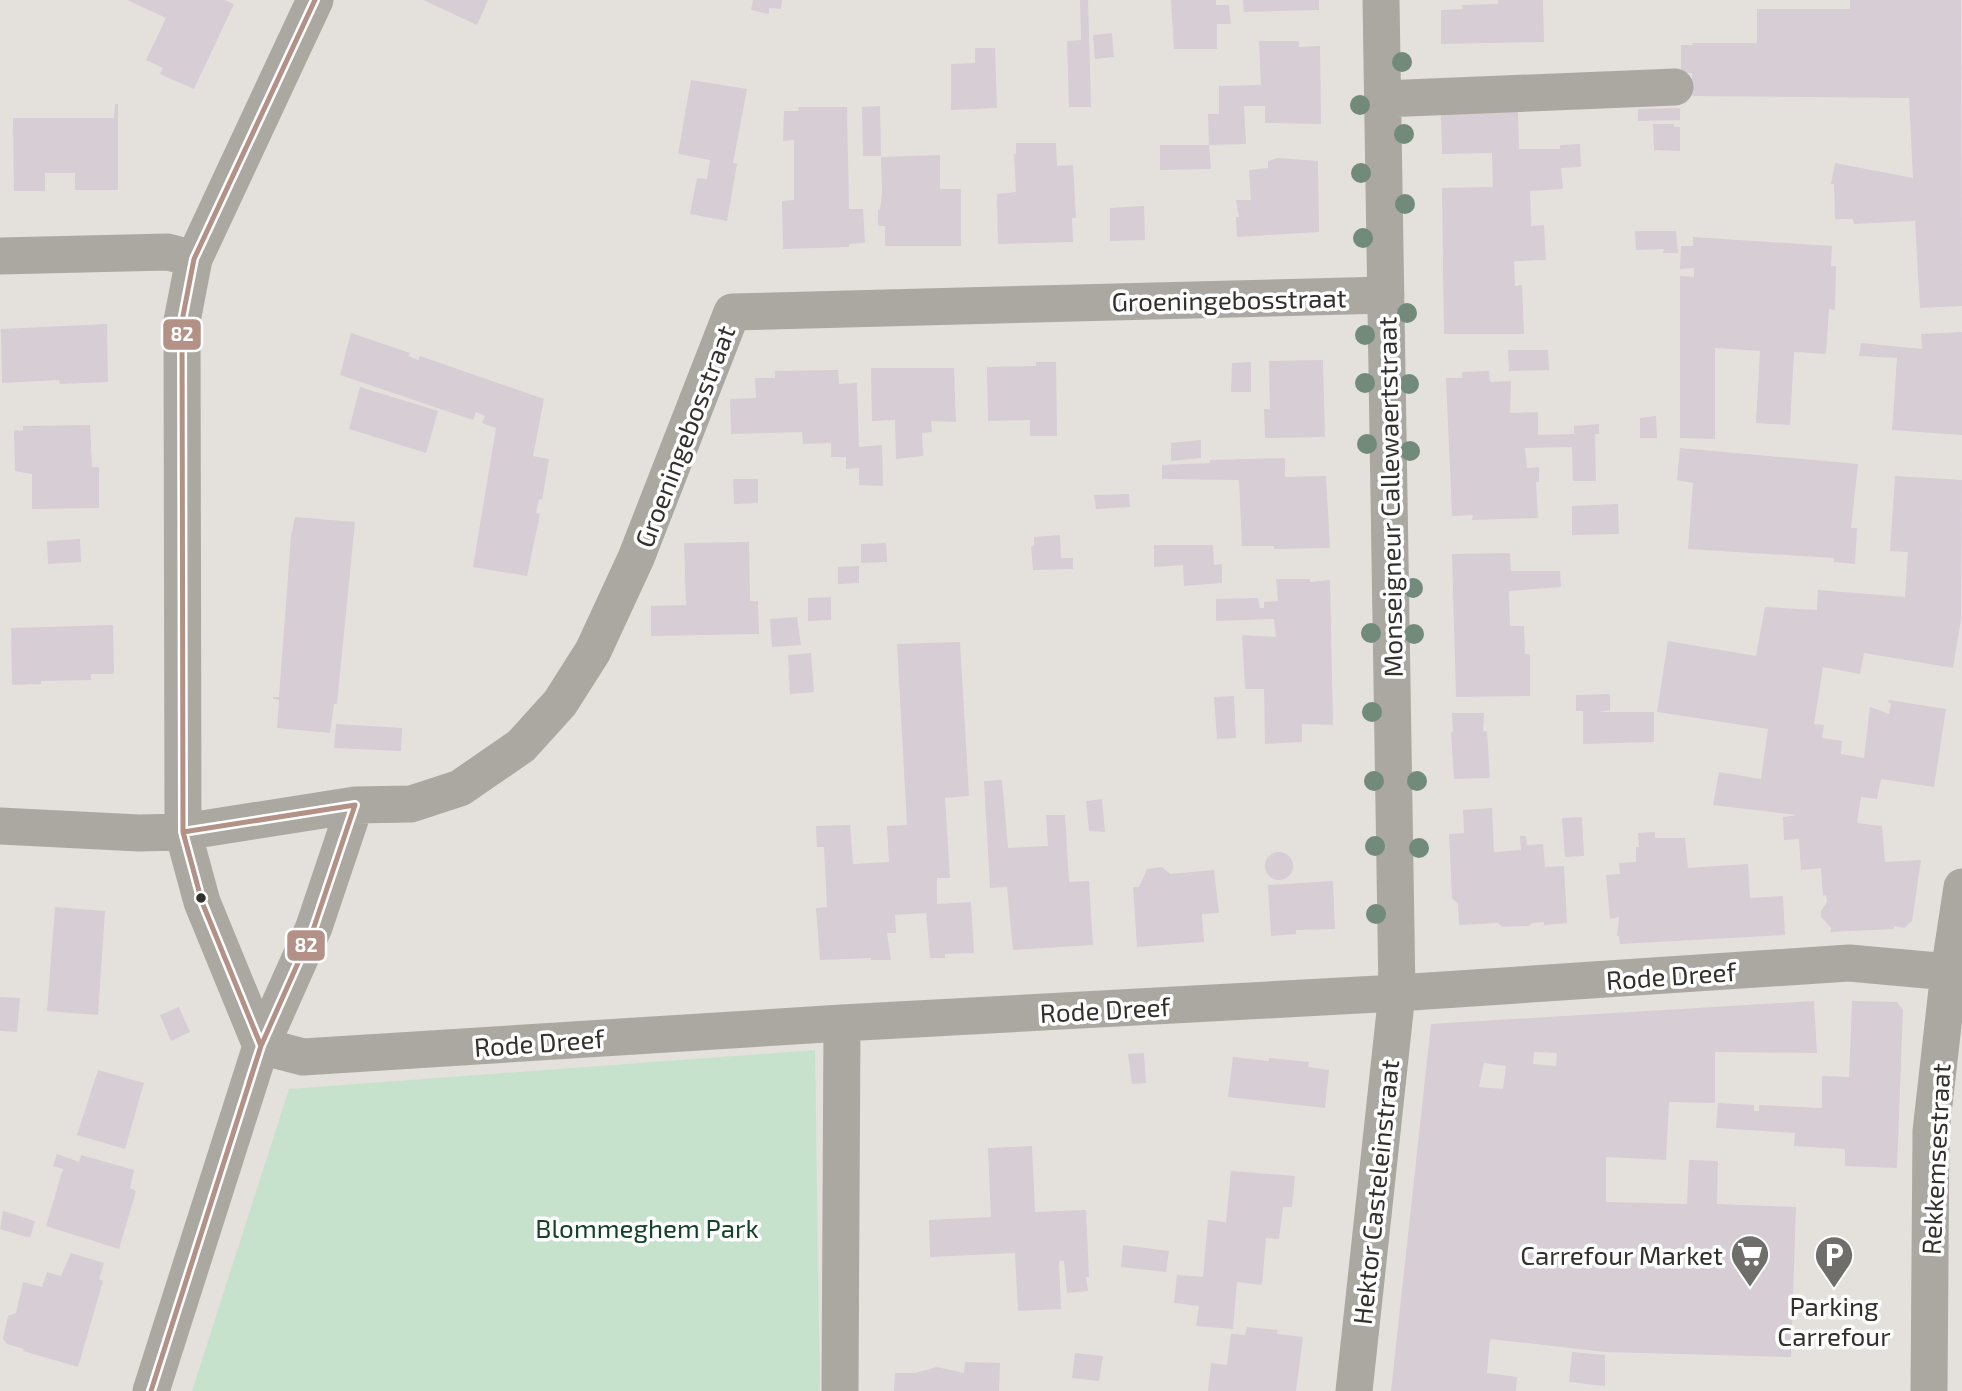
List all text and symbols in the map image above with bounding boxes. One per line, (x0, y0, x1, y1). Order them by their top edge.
street label: Groeningebosstraat (1111, 281, 1347, 317)
street label: Monseigneur Callewaertstraat (1370, 316, 1408, 678)
line badge: 82 (162, 318, 202, 351)
street label: Groeningebosstraat (627, 321, 741, 551)
text: 82 (171, 322, 193, 345)
unlabelled marker (194, 891, 208, 905)
line badge: 82 (286, 929, 326, 962)
text: 82 (295, 933, 317, 956)
street label: Rode Dreef (1605, 955, 1738, 995)
street label: Rode Dreef (1039, 990, 1172, 1028)
street label: Rode Dreef (473, 1022, 606, 1062)
street label: Hektor Casteleinstraat (1346, 1058, 1404, 1326)
street label: Rekkemsestraat (1914, 1062, 1956, 1256)
park label: Blommeghem Park (535, 1212, 759, 1243)
supermarket icon: Carrefour Market (1729, 1233, 1771, 1288)
parking icon: Parking Carrefour (1813, 1234, 1855, 1289)
place label: Carrefour Market (1520, 1239, 1723, 1270)
place label: Parking Carrefour (1777, 1290, 1891, 1351)

